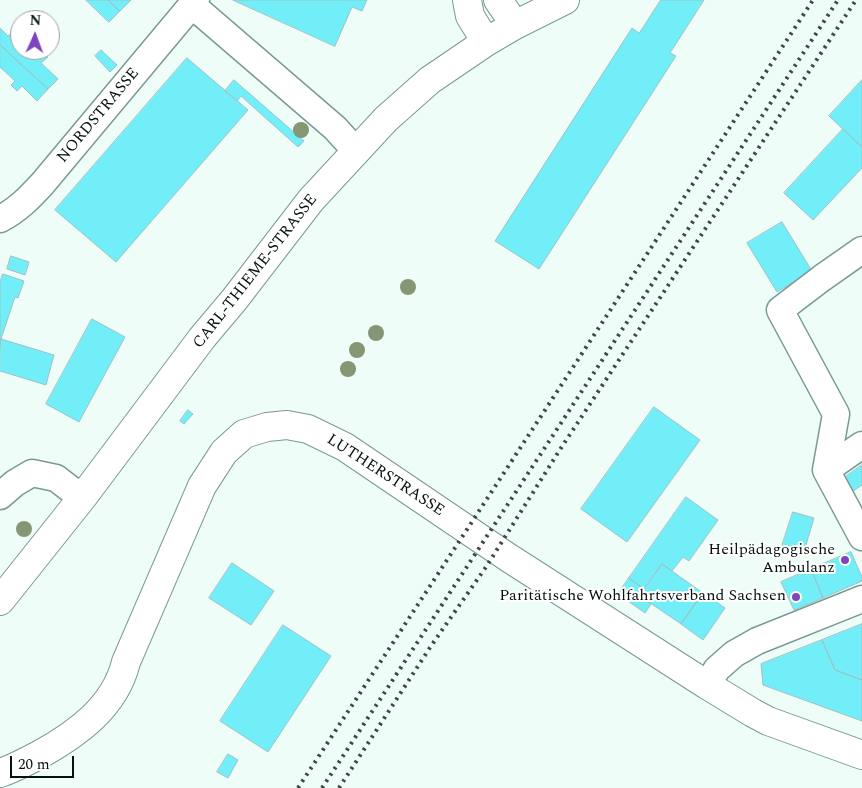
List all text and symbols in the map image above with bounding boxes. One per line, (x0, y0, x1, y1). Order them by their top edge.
north arrow (10, 10, 60, 60)
text: N (29, 10, 42, 31)
street label: NORDSTRASSE (54, 65, 144, 167)
street label: CARL-THIEME-STRASSE (190, 191, 322, 353)
street label: LUTHERSTRASSE (322, 431, 448, 521)
place label: Heilpädagogische Ambulanz (708, 541, 835, 579)
marker: Heilpädagogische Ambulanz (839, 554, 851, 566)
place label: Paritätische Wohlfahrtsverband Sachsen (499, 587, 786, 607)
marker: Paritätische Wohlfahrtsverband Sachsen (790, 591, 802, 603)
scale bar (12, 746, 76, 778)
text: 20 m (18, 753, 50, 776)

